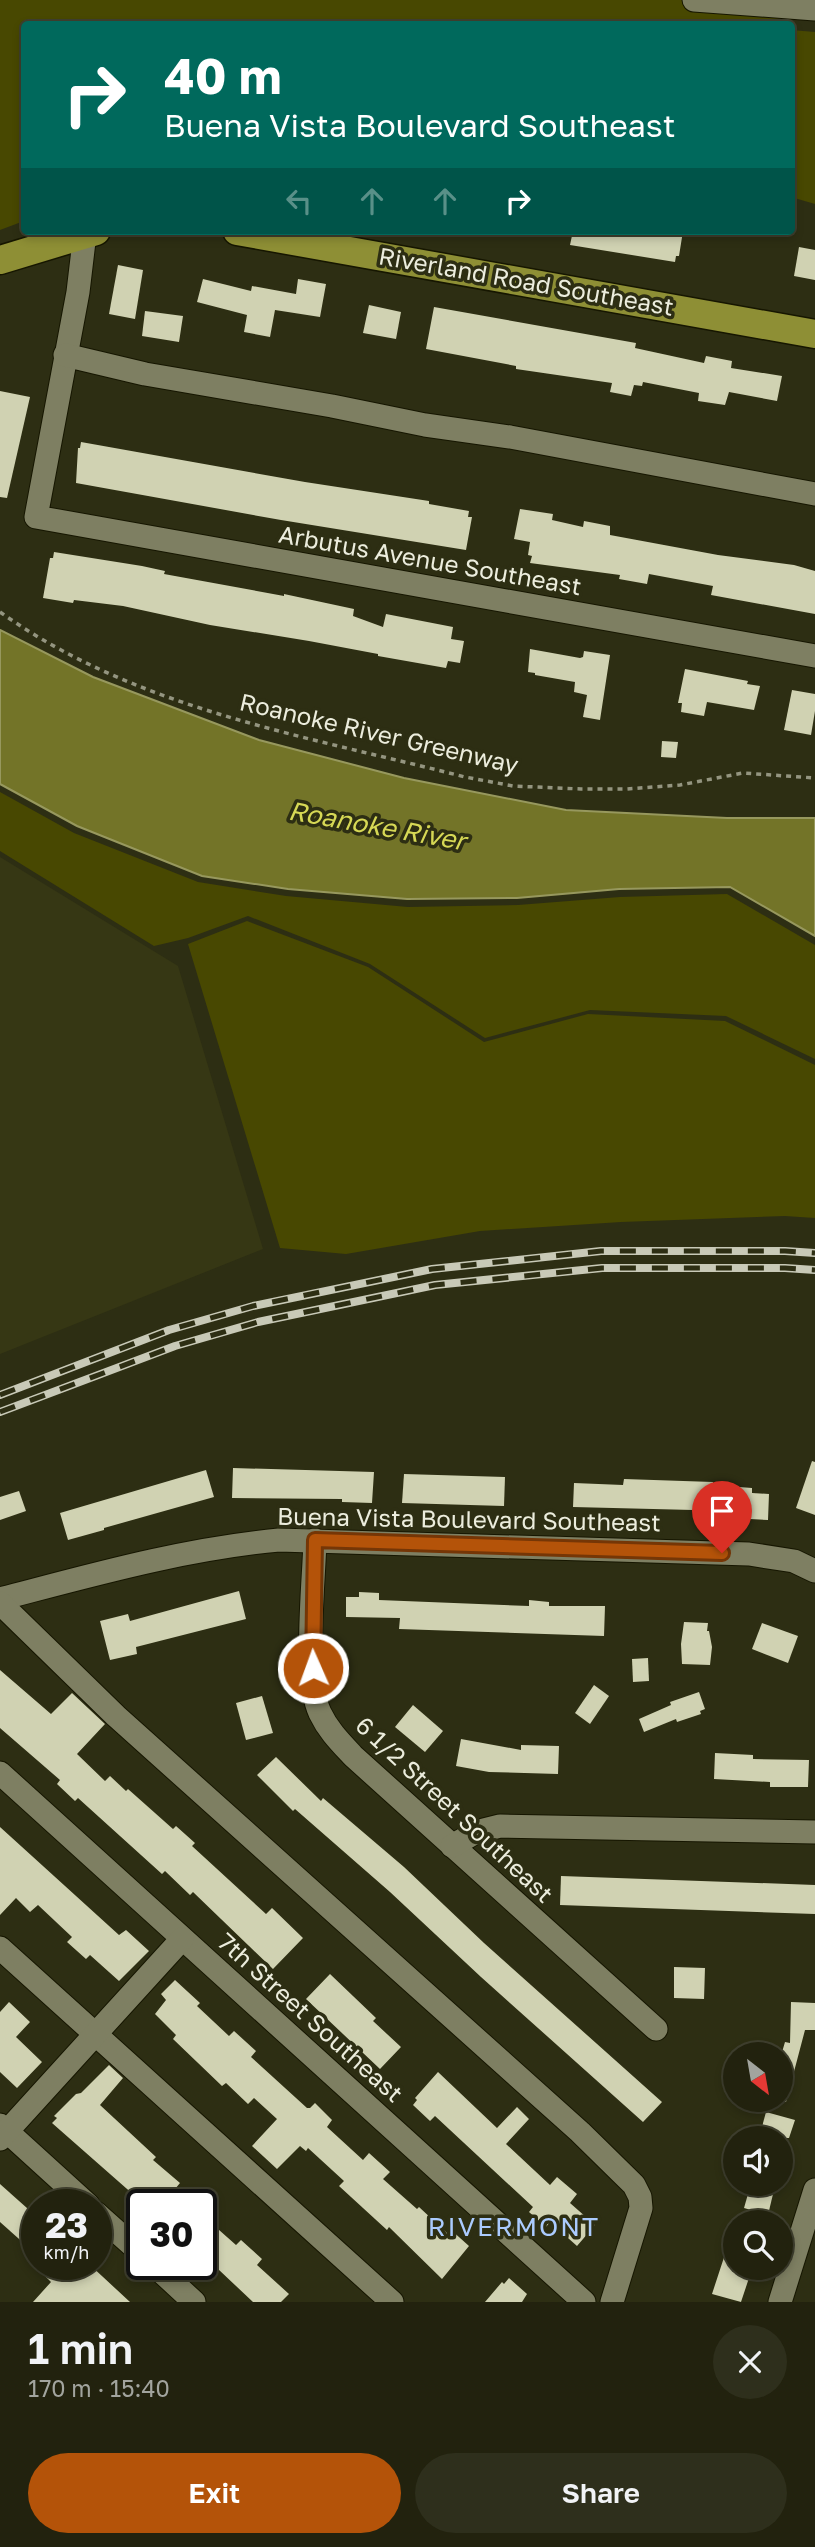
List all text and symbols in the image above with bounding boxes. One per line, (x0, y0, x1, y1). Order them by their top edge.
text: 40 m (164, 46, 282, 105)
icon: right (49, 49, 140, 140)
text: Buena Vista Boulevard Southeast (164, 106, 676, 144)
icon: left (280, 182, 318, 220)
icon: ahead (353, 182, 391, 220)
icon: ahead (426, 182, 464, 220)
icon: right (499, 182, 537, 220)
street label: Riverland Road Southeast (377, 240, 676, 321)
street label: Arbutus Avenue Southeast (277, 519, 584, 600)
street label: Roanoke River Greenway (237, 686, 521, 779)
water label: Roanoke River (286, 795, 472, 857)
pin (692, 1481, 752, 1553)
icon: arrive (703, 1492, 741, 1530)
street label: Buena Vista Boulevard Southeast (277, 1501, 661, 1536)
position arrow (276, 1631, 350, 1705)
street label: 6 1/2 Street Southeast (350, 1710, 560, 1908)
street label: 7th Street Southeast (213, 1926, 409, 2107)
north arrow (723, 2042, 793, 2112)
map controls (723, 2042, 793, 2280)
button: sound (723, 2126, 793, 2196)
speed limit sign: 30 (126, 2189, 217, 2280)
text: 23 (45, 2204, 88, 2246)
button: search (723, 2210, 793, 2280)
district label: RIVERMONT (428, 2211, 600, 2242)
text: km/h (44, 2241, 89, 2263)
text: 1 min (28, 2323, 133, 2373)
button: close (713, 2325, 787, 2399)
text: 170 m · 15:40 (28, 2374, 170, 2402)
button: Exit (28, 2453, 401, 2533)
button: Share (415, 2453, 787, 2533)

